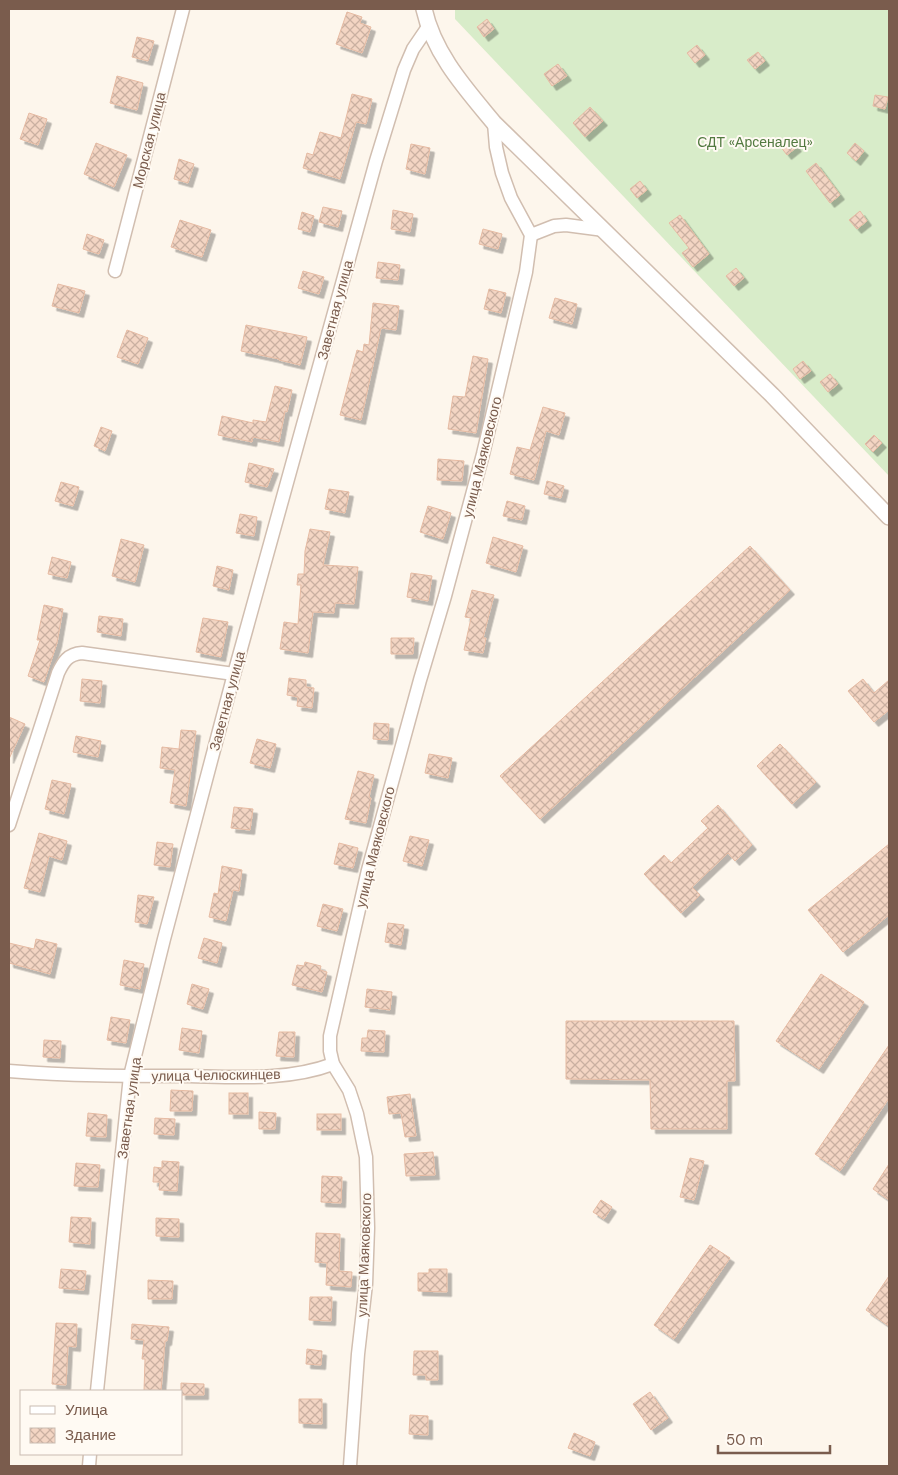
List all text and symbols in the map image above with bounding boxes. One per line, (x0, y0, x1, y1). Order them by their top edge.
street label: Морская улица (128, 90, 170, 190)
park label: СДТ «Арсеналец» (697, 133, 813, 151)
street label: Заветная улица (313, 258, 357, 362)
street label: улица Маяковского (458, 394, 506, 520)
street label: Заветная улица (205, 649, 249, 753)
street label: улица Маяковского (351, 784, 399, 910)
street label: Заветная улица (113, 1056, 145, 1160)
street label: улица Челюскинцев (151, 1065, 281, 1085)
street label: улица Маяковского (353, 1192, 375, 1317)
legend (20, 1390, 182, 1455)
text: Улица (65, 1400, 108, 1420)
scale bar (718, 1422, 830, 1454)
text: Здание (65, 1425, 116, 1445)
text: 50 m (726, 1430, 763, 1450)

